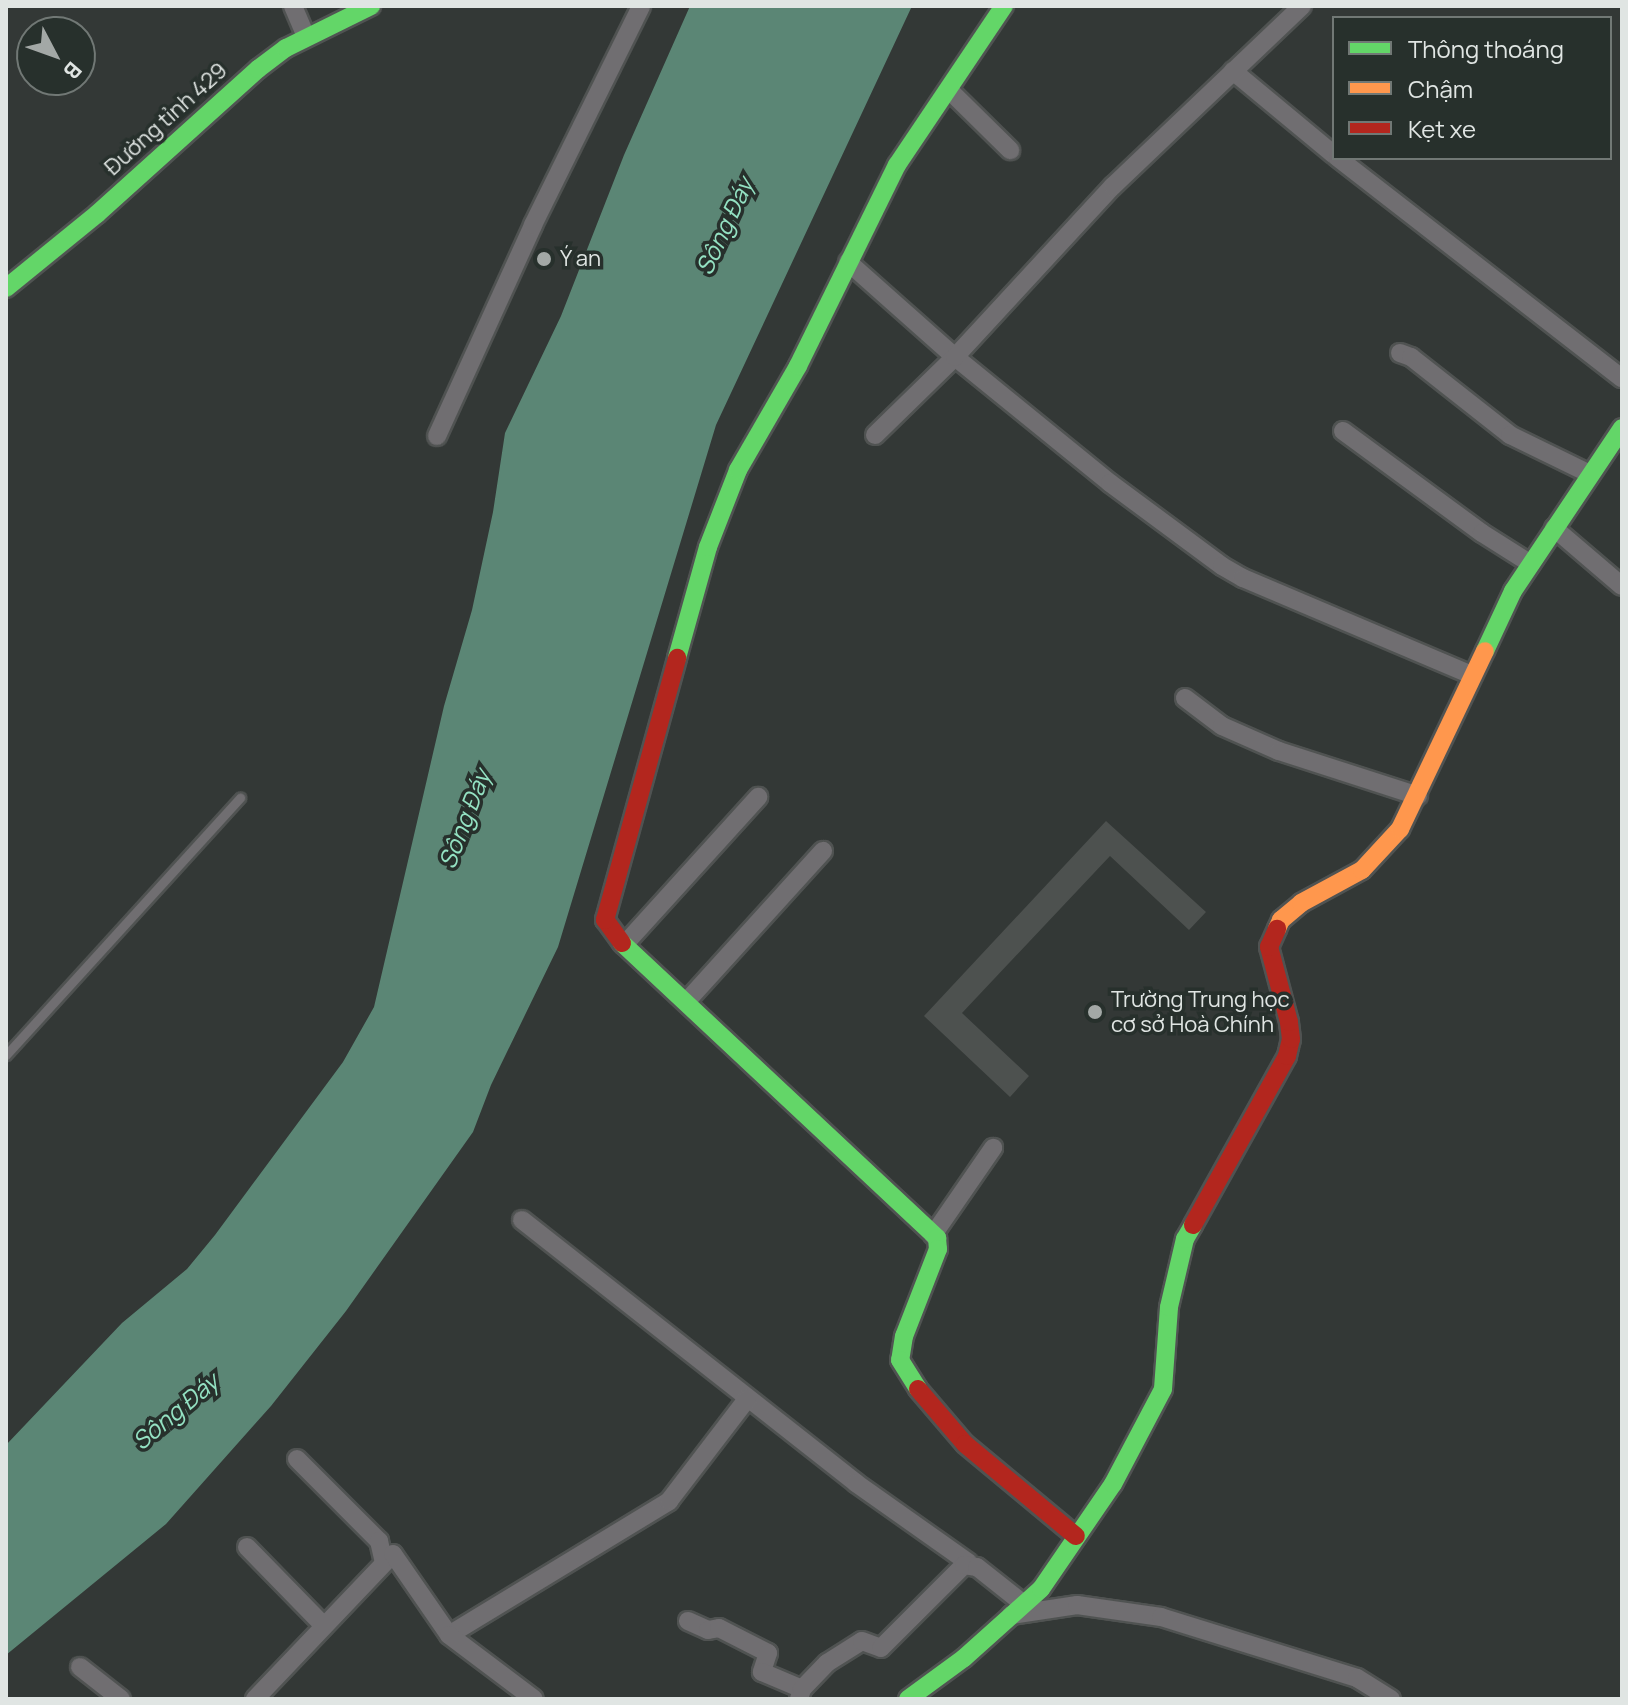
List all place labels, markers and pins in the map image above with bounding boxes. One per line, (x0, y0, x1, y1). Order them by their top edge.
place label: Ý an (560, 246, 602, 272)
marker: Ý an (535, 250, 553, 268)
place label: Trường Trung học cơ sở Hoà Chính (1111, 986, 1290, 1038)
marker: Trường Trung học cơ sở Hoà Chính (1086, 1003, 1104, 1021)

